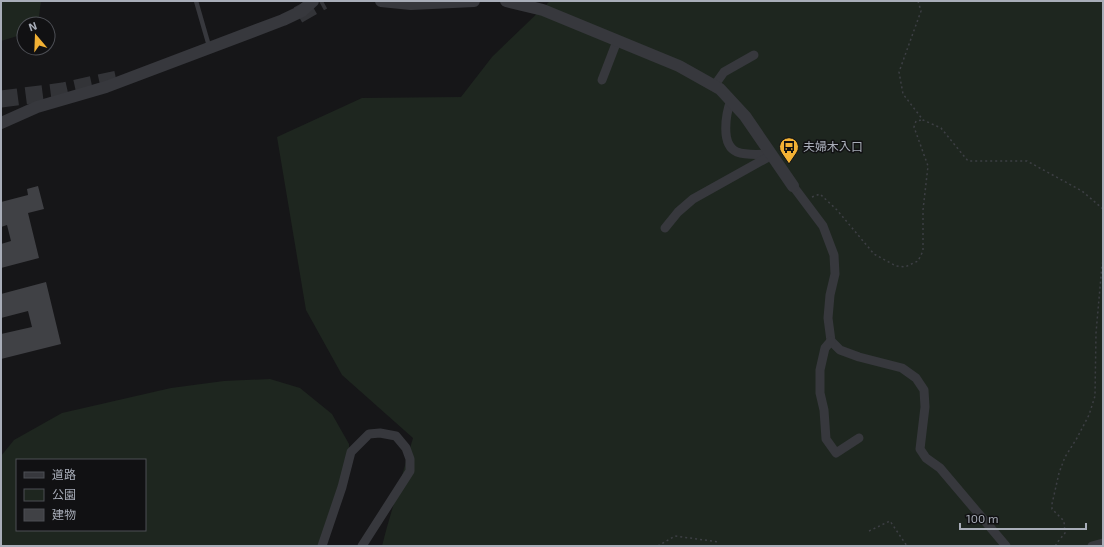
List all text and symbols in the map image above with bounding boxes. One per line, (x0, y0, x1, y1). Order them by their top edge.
north arrow (16, 16, 56, 56)
text: N (27, 19, 39, 34)
bus stop icon: 夫婦木入口 (778, 136, 800, 164)
place label: 夫婦木入口 (803, 139, 863, 153)
legend (16, 459, 146, 531)
text: 道路 (52, 467, 76, 481)
text: 公園 (52, 487, 76, 501)
scale bar (960, 505, 1086, 531)
text: 建物 (52, 507, 76, 521)
text: 100 m (966, 511, 998, 525)

